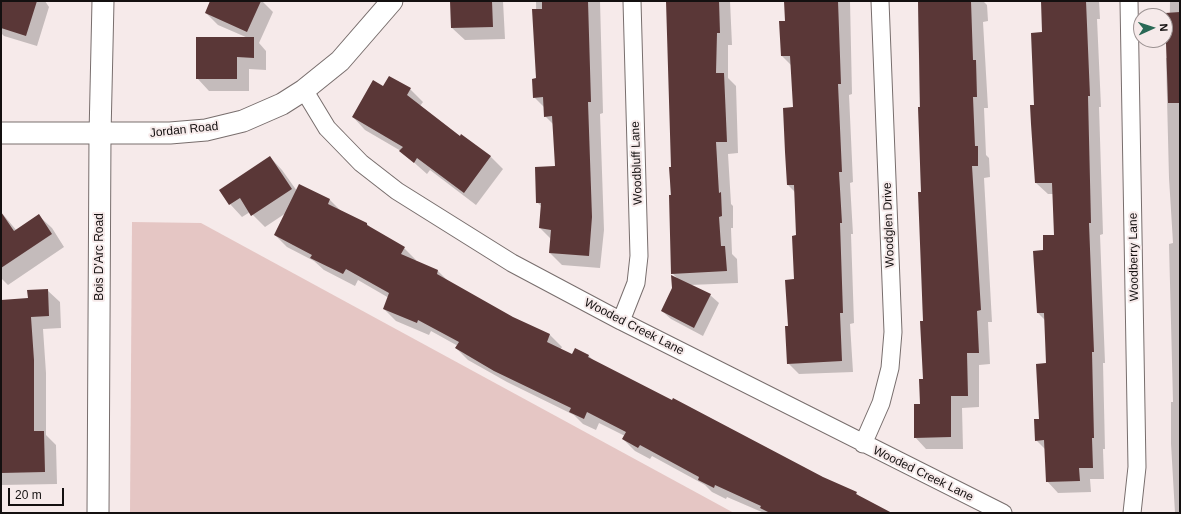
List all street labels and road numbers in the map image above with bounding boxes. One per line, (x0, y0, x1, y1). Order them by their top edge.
street label: Jordan Road (149, 119, 219, 141)
street label: Woodbluff Lane (628, 121, 646, 205)
street label: Woodglen Drive (880, 182, 898, 268)
street label: Bois D'Arc Road (93, 213, 107, 301)
street label: Woodberry Lane (1126, 213, 1142, 301)
street label: Wooded Creek Lane (582, 296, 686, 358)
street label: Wooded Creek Lane (870, 443, 976, 505)

